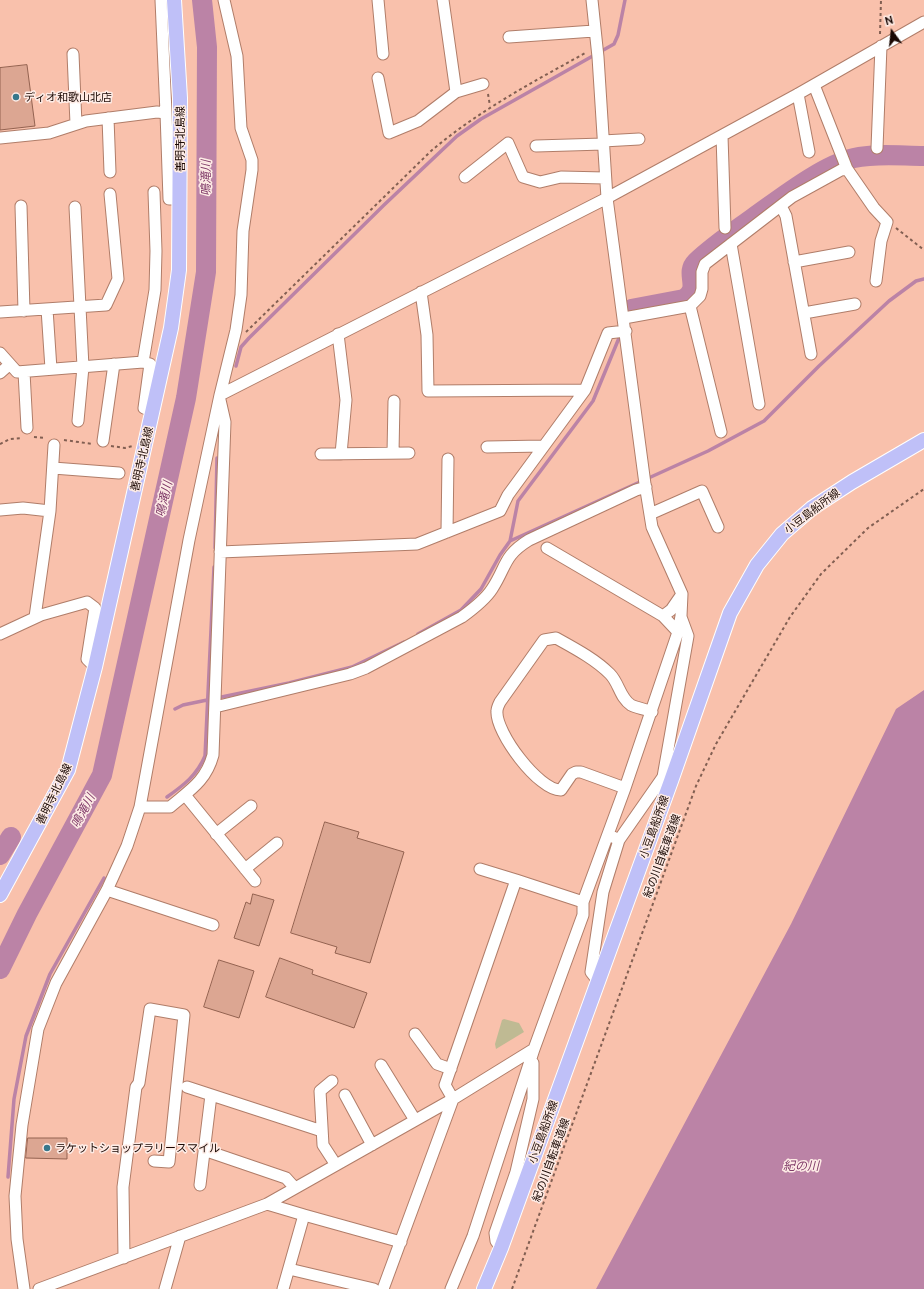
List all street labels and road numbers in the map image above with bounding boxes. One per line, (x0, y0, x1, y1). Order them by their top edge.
street label: 善明寺北島線 (173, 106, 187, 172)
street label: 善明寺北島線 (128, 425, 156, 493)
street label: 小豆島船所線 (782, 486, 842, 536)
street label: 善明寺北島線 (34, 761, 74, 827)
street label: 小豆島船所線 (637, 794, 671, 860)
street label: 紀の川自転車道線 (641, 812, 683, 900)
street label: 小豆島船所線 (526, 1099, 560, 1165)
street label: 紀の川自転車道線 (530, 1116, 572, 1204)

